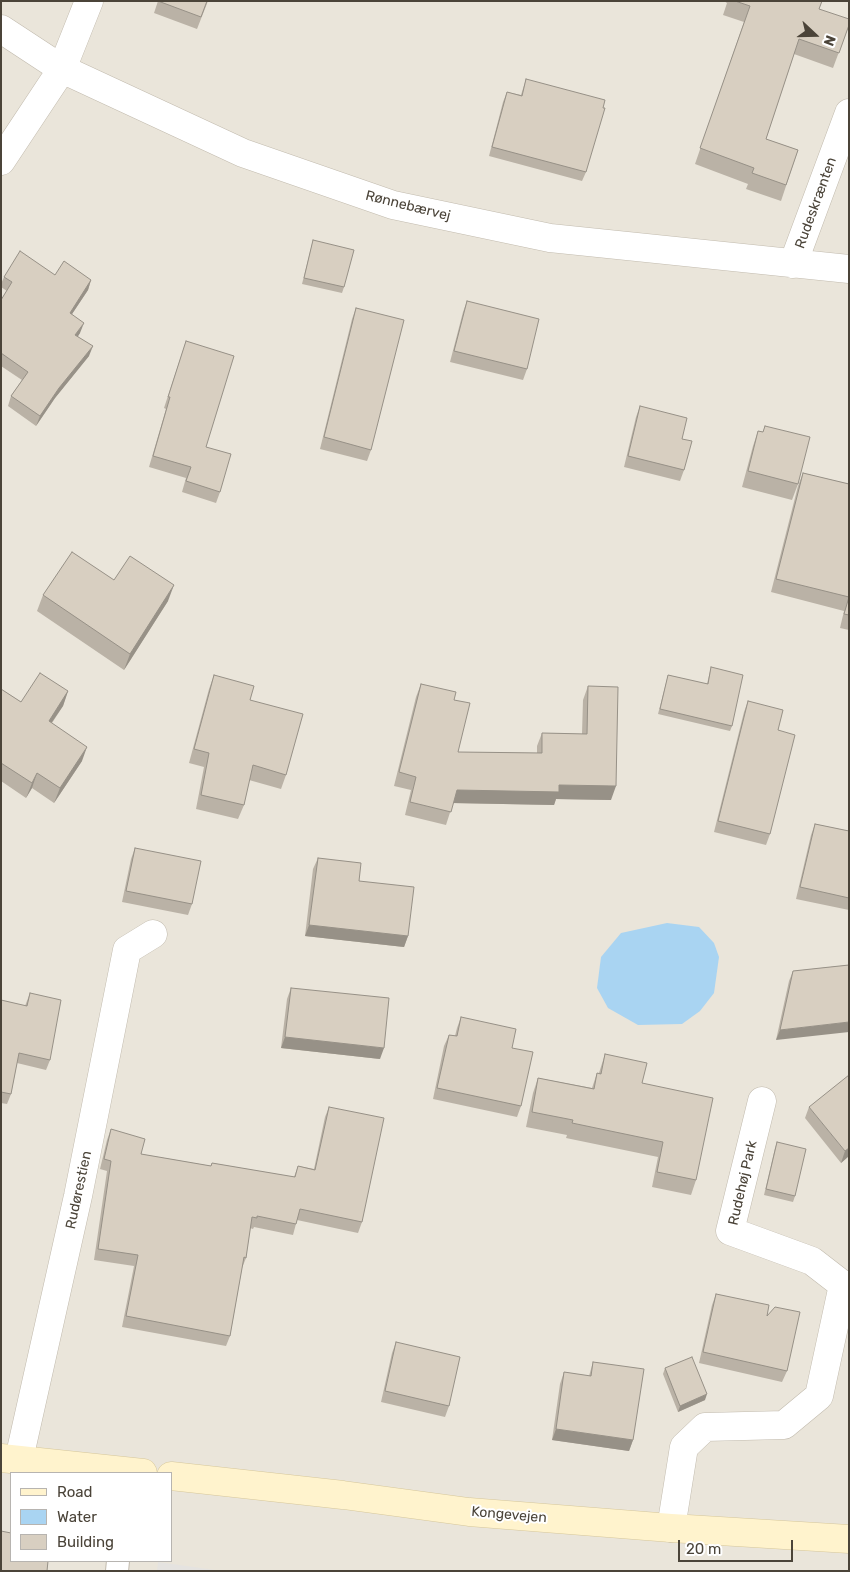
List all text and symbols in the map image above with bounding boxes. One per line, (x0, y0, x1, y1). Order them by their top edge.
north arrow (790, 10, 840, 60)
text: N (820, 33, 839, 48)
street label: Rudeskrænten (792, 155, 840, 251)
street label: Rønnebærvej (364, 187, 452, 225)
street label: Rudehøj Park (725, 1139, 761, 1227)
street label: Rudørestien (63, 1149, 95, 1231)
legend (10, 1472, 172, 1562)
text: Road (57, 1483, 93, 1501)
street label: Kongevejen (471, 1503, 547, 1527)
text: Water (57, 1508, 97, 1526)
scale bar (680, 1530, 795, 1562)
text: Building (57, 1533, 114, 1551)
text: 20 m (686, 1540, 721, 1558)

